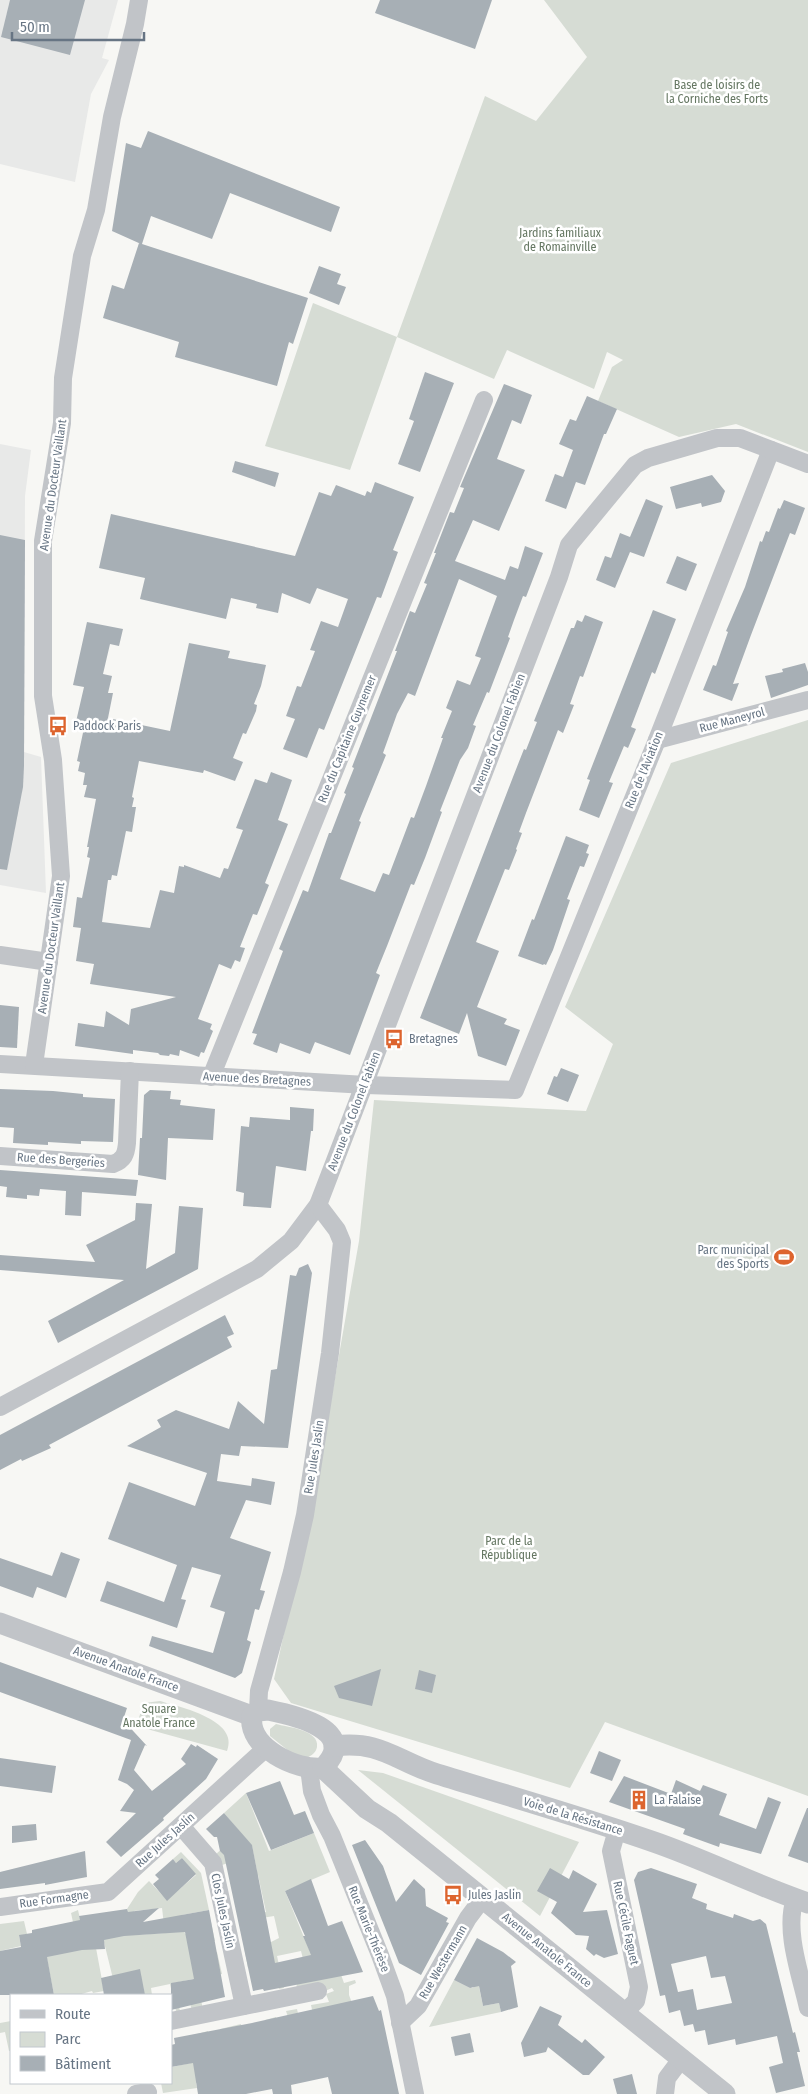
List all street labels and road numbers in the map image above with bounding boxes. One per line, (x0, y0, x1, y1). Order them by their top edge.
street label: Avenue du Docteur Vaillant (37, 418, 69, 552)
street label: Rue du Capitaine Guynemer (315, 672, 379, 805)
street label: Avenue du Colonel Fabien (470, 672, 528, 794)
street label: Rue Maneyrol (698, 705, 766, 735)
street label: Rue de l'Aviation (622, 729, 666, 811)
street label: Avenue du Docteur Vaillant (35, 881, 67, 1015)
street label: Avenue du Colonel Fabien (325, 1050, 383, 1172)
street label: Avenue des Bretagnes (203, 1069, 311, 1089)
street label: Rue des Bergeries (17, 1150, 105, 1170)
street label: Rue Jules Jaslin (301, 1419, 327, 1495)
street label: Avenue Anatole France (71, 1643, 181, 1695)
street label: Voie de la Résistance (522, 1794, 625, 1838)
street label: Rue Jules Jaslin (133, 1810, 197, 1870)
street label: Clos Jules Jaslin (208, 1872, 238, 1950)
street label: Rue Cécile Faguet (610, 1880, 642, 1966)
street label: Rue Marie-Thérèse (345, 1884, 393, 1974)
street label: Rue Formagne (18, 1887, 90, 1911)
street label: Avenue Anatole France (499, 1910, 595, 1990)
street label: Rue Westermann (416, 1923, 470, 2001)

